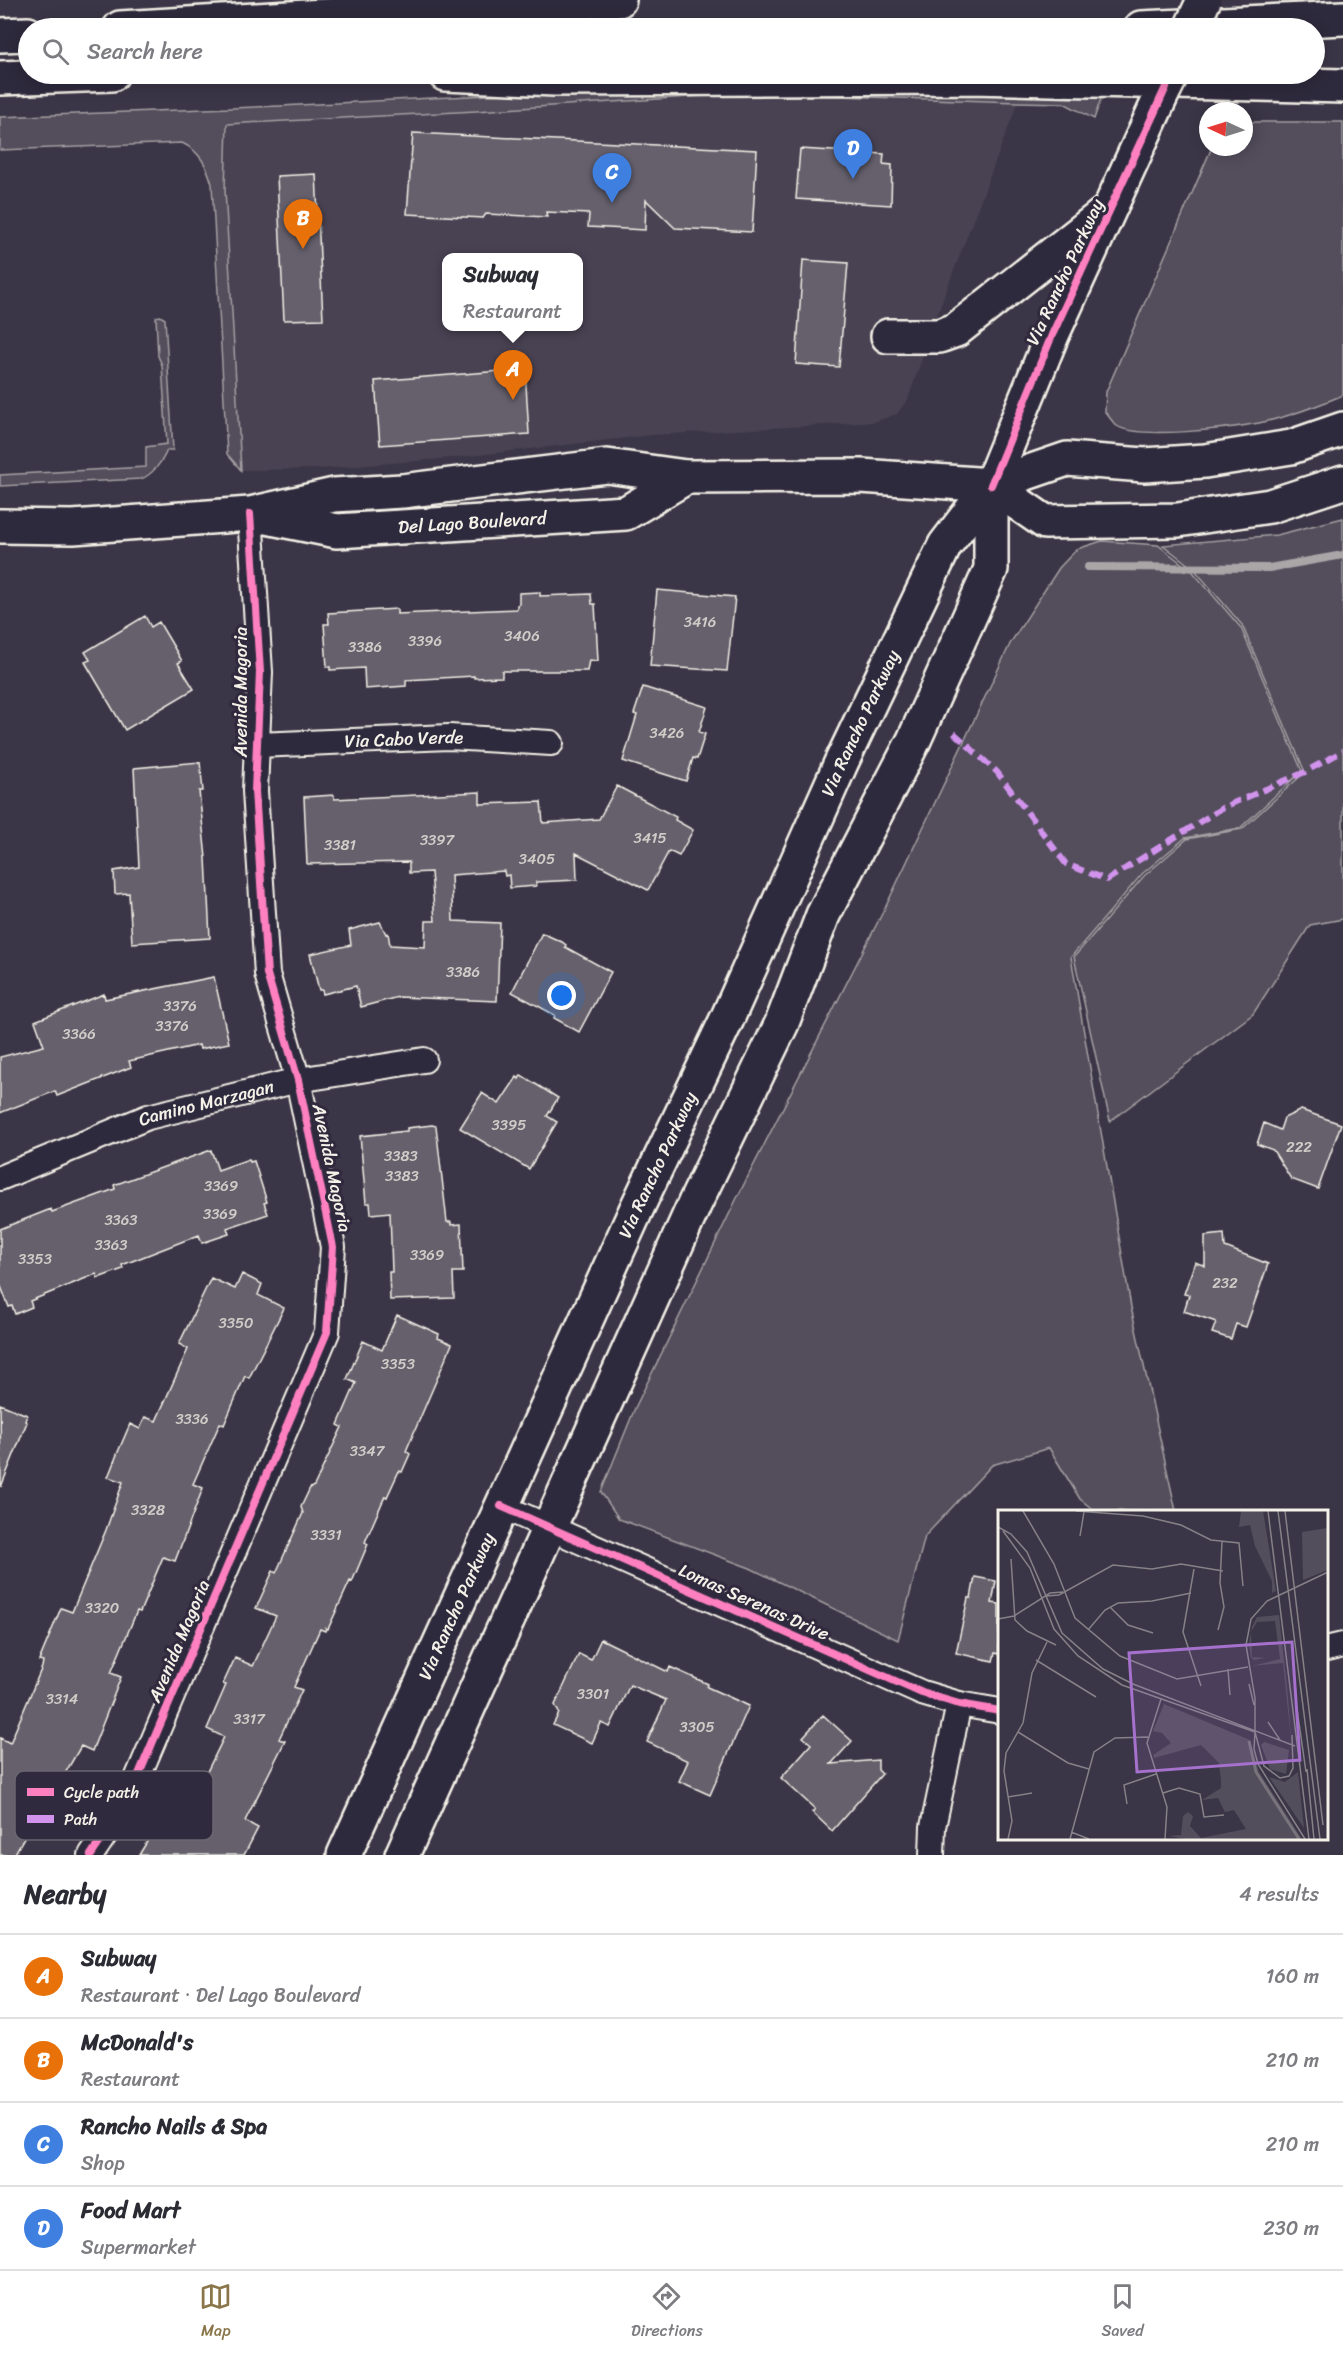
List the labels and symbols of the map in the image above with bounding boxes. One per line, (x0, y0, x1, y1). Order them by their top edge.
north arrow (1199, 102, 1253, 156)
pin: D (834, 130, 872, 179)
pin: C (592, 154, 632, 203)
street label: Via Rancho Parkway (1017, 193, 1113, 351)
pin: B (284, 200, 322, 249)
pin: A (494, 350, 532, 400)
street label: Del Lago Boulevard (397, 502, 549, 543)
house number: 3416 (684, 609, 716, 635)
house number: 3406 (504, 623, 540, 649)
street label: Avenida Magoria (225, 627, 257, 758)
house number: 3396 (408, 628, 442, 654)
house number: 3386 (348, 634, 382, 660)
street label: Via Rancho Parkway (812, 644, 909, 802)
house number: 3426 (650, 720, 684, 746)
street label: Via Cabo Verde (344, 721, 465, 757)
house number: 3415 (633, 825, 667, 851)
house number: 3397 (420, 827, 456, 853)
house number: 3381 (324, 832, 356, 858)
house number: 3405 (519, 846, 555, 872)
house number: 3386 (446, 959, 480, 985)
your location (547, 981, 576, 1010)
house number: 3376 (163, 993, 197, 1019)
house number: 3376 (155, 1013, 189, 1039)
house number: 3366 (62, 1021, 96, 1047)
street label: Camino Marzagan (133, 1070, 278, 1135)
street label: Via Rancho Parkway (609, 1086, 706, 1244)
street label: Avenida Magoria (303, 1100, 361, 1235)
house number: 3395 (492, 1112, 526, 1138)
house number: 222 (1286, 1134, 1312, 1160)
house number: 3383 (384, 1143, 418, 1169)
house number: 3383 (385, 1163, 419, 1189)
house number: 3369 (204, 1173, 238, 1199)
house number: 3369 (203, 1201, 237, 1227)
house number: 3363 (104, 1207, 138, 1233)
house number: 3363 (94, 1232, 128, 1258)
house number: 3369 (410, 1242, 444, 1268)
house number: 3353 (18, 1246, 52, 1272)
house number: 232 (1212, 1270, 1238, 1296)
house number: 3350 (218, 1310, 254, 1336)
house number: 3353 (381, 1351, 415, 1377)
house number: 3336 (175, 1406, 209, 1432)
house number: 3347 (350, 1438, 386, 1464)
house number: 3328 (131, 1497, 165, 1523)
inset map (998, 1510, 1328, 1840)
house number: 3331 (310, 1522, 342, 1548)
street label: Via Rancho Parkway (409, 1527, 504, 1685)
street label: Lomas Serenas Drive (673, 1554, 835, 1650)
street label: Avenida Magoria (138, 1575, 219, 1708)
house number: 3320 (85, 1595, 119, 1621)
house number: 3301 (577, 1681, 609, 1707)
house number: 3314 (46, 1686, 78, 1712)
house number: 3317 (233, 1706, 266, 1732)
house number: 3305 (679, 1714, 715, 1740)
legend (15, 1771, 213, 1840)
text: Cycle path (64, 1778, 139, 1807)
text: Path (64, 1805, 97, 1834)

